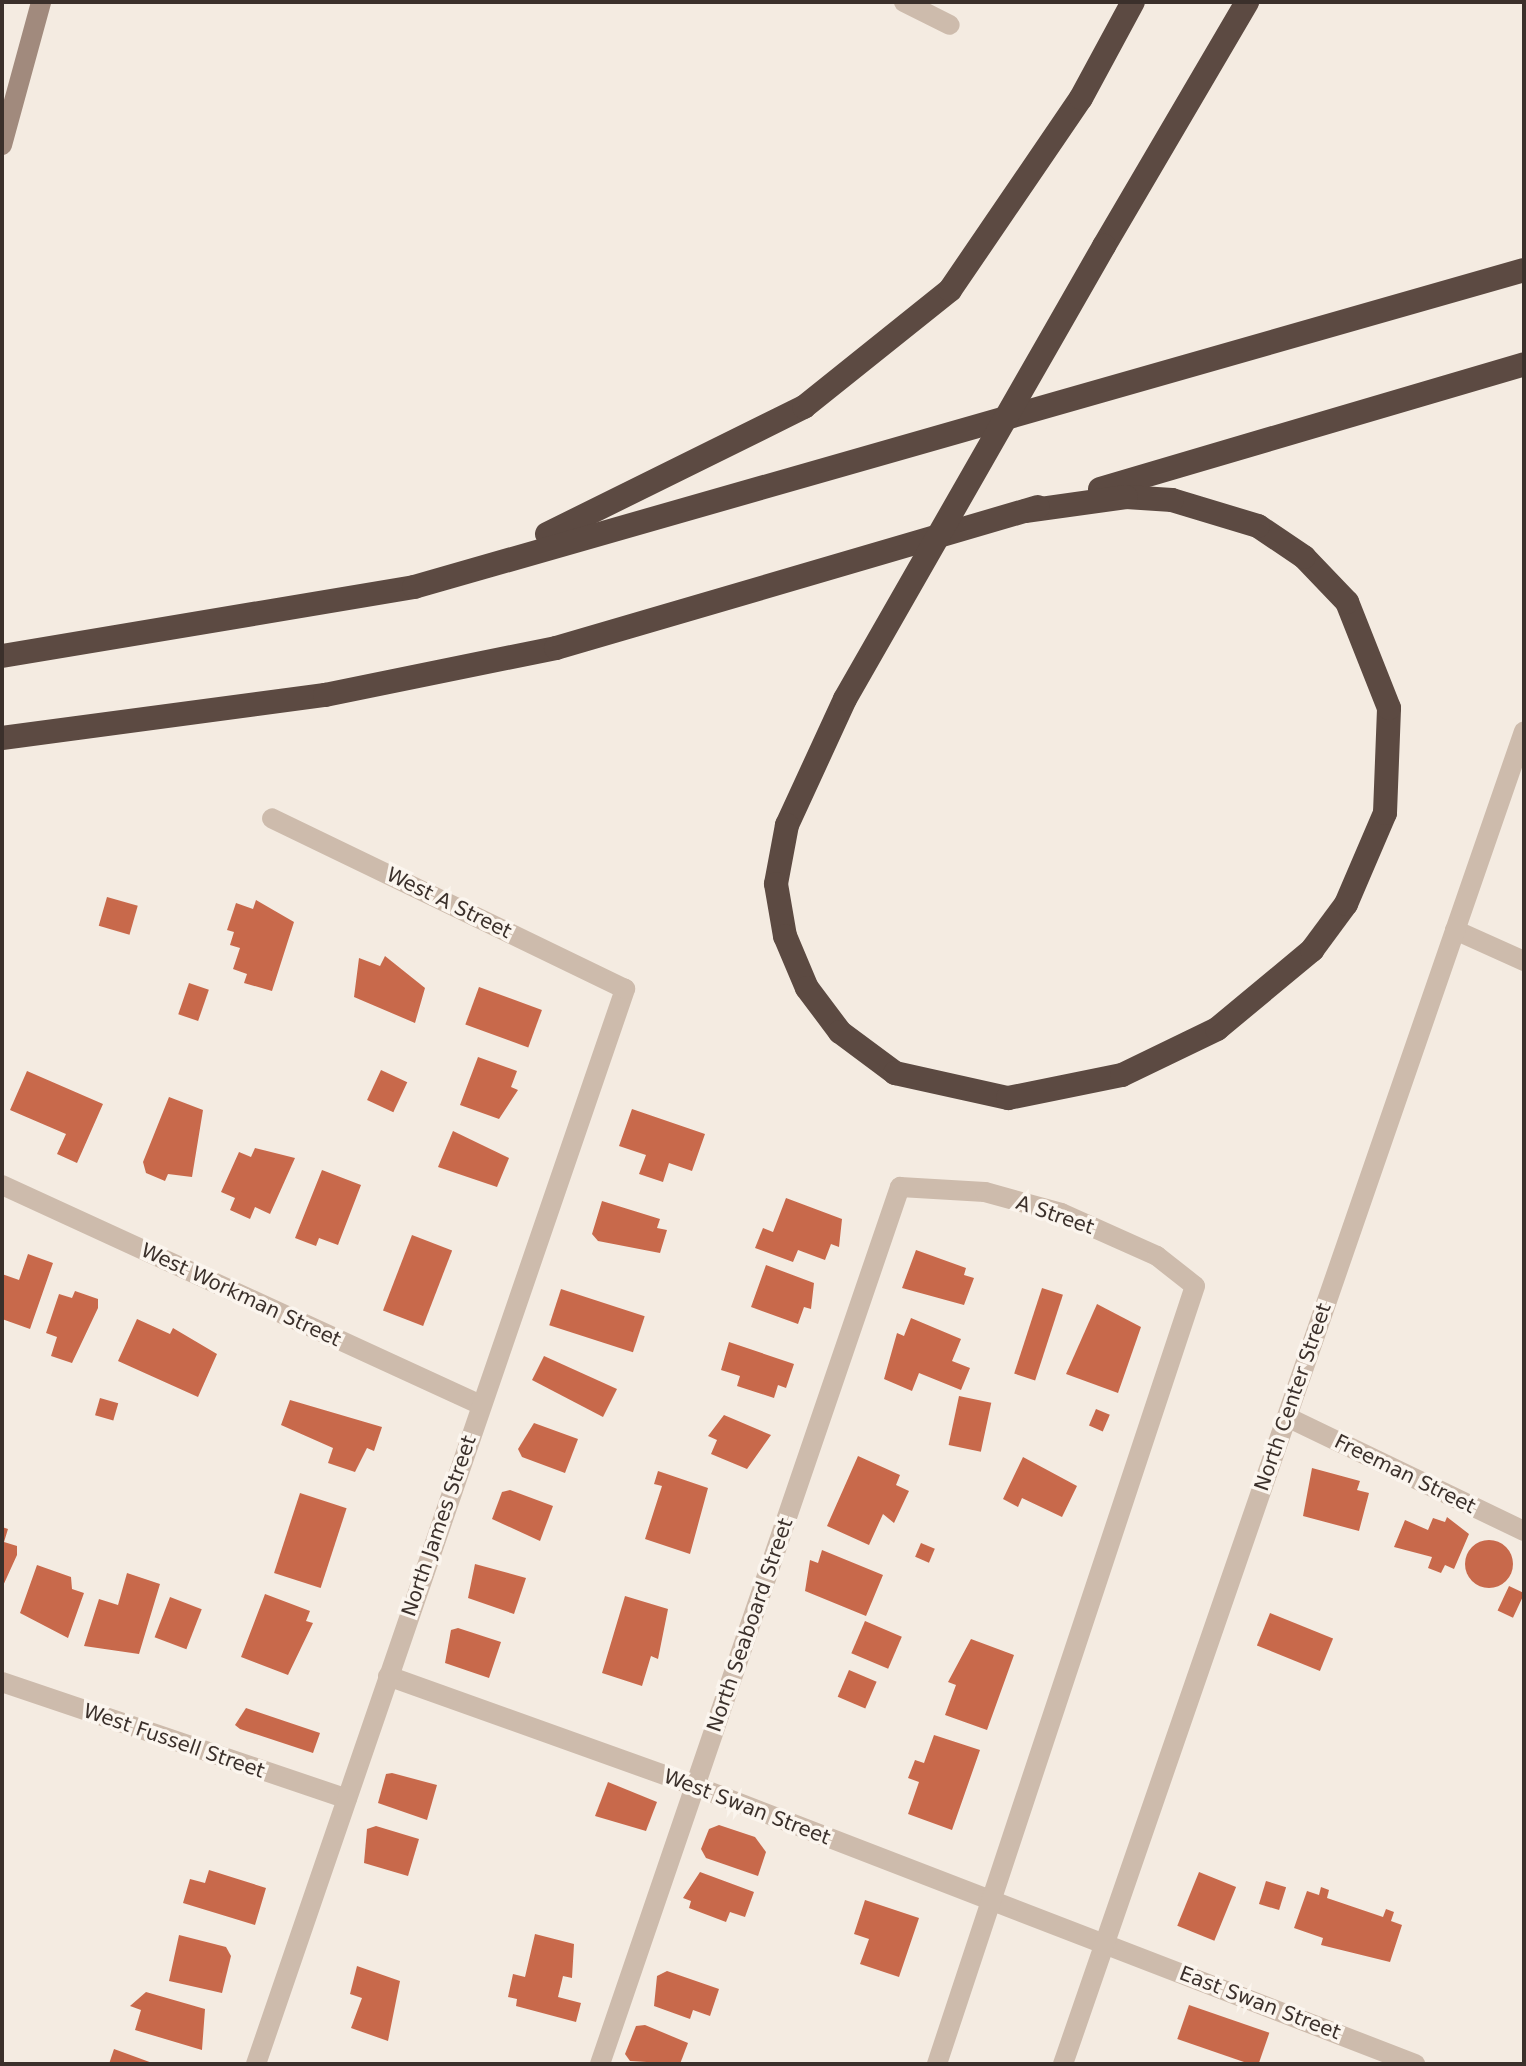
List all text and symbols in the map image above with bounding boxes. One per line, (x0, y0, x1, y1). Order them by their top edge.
street label: West A Street (382, 862, 516, 944)
street label: A Street (1013, 1190, 1097, 1240)
street label: West Workman Street (137, 1238, 345, 1352)
street label: North Center Street (1250, 1300, 1336, 1494)
street label: Freeman Street (1331, 1429, 1479, 1519)
street label: North James Street (397, 1432, 481, 1620)
street label: North Seaboard Street (702, 1515, 798, 1735)
street label: West Fussell Street (80, 1699, 268, 1783)
street label: West Swan Street (660, 1764, 834, 1850)
street label: East Swan Street (1176, 1961, 1344, 2045)

